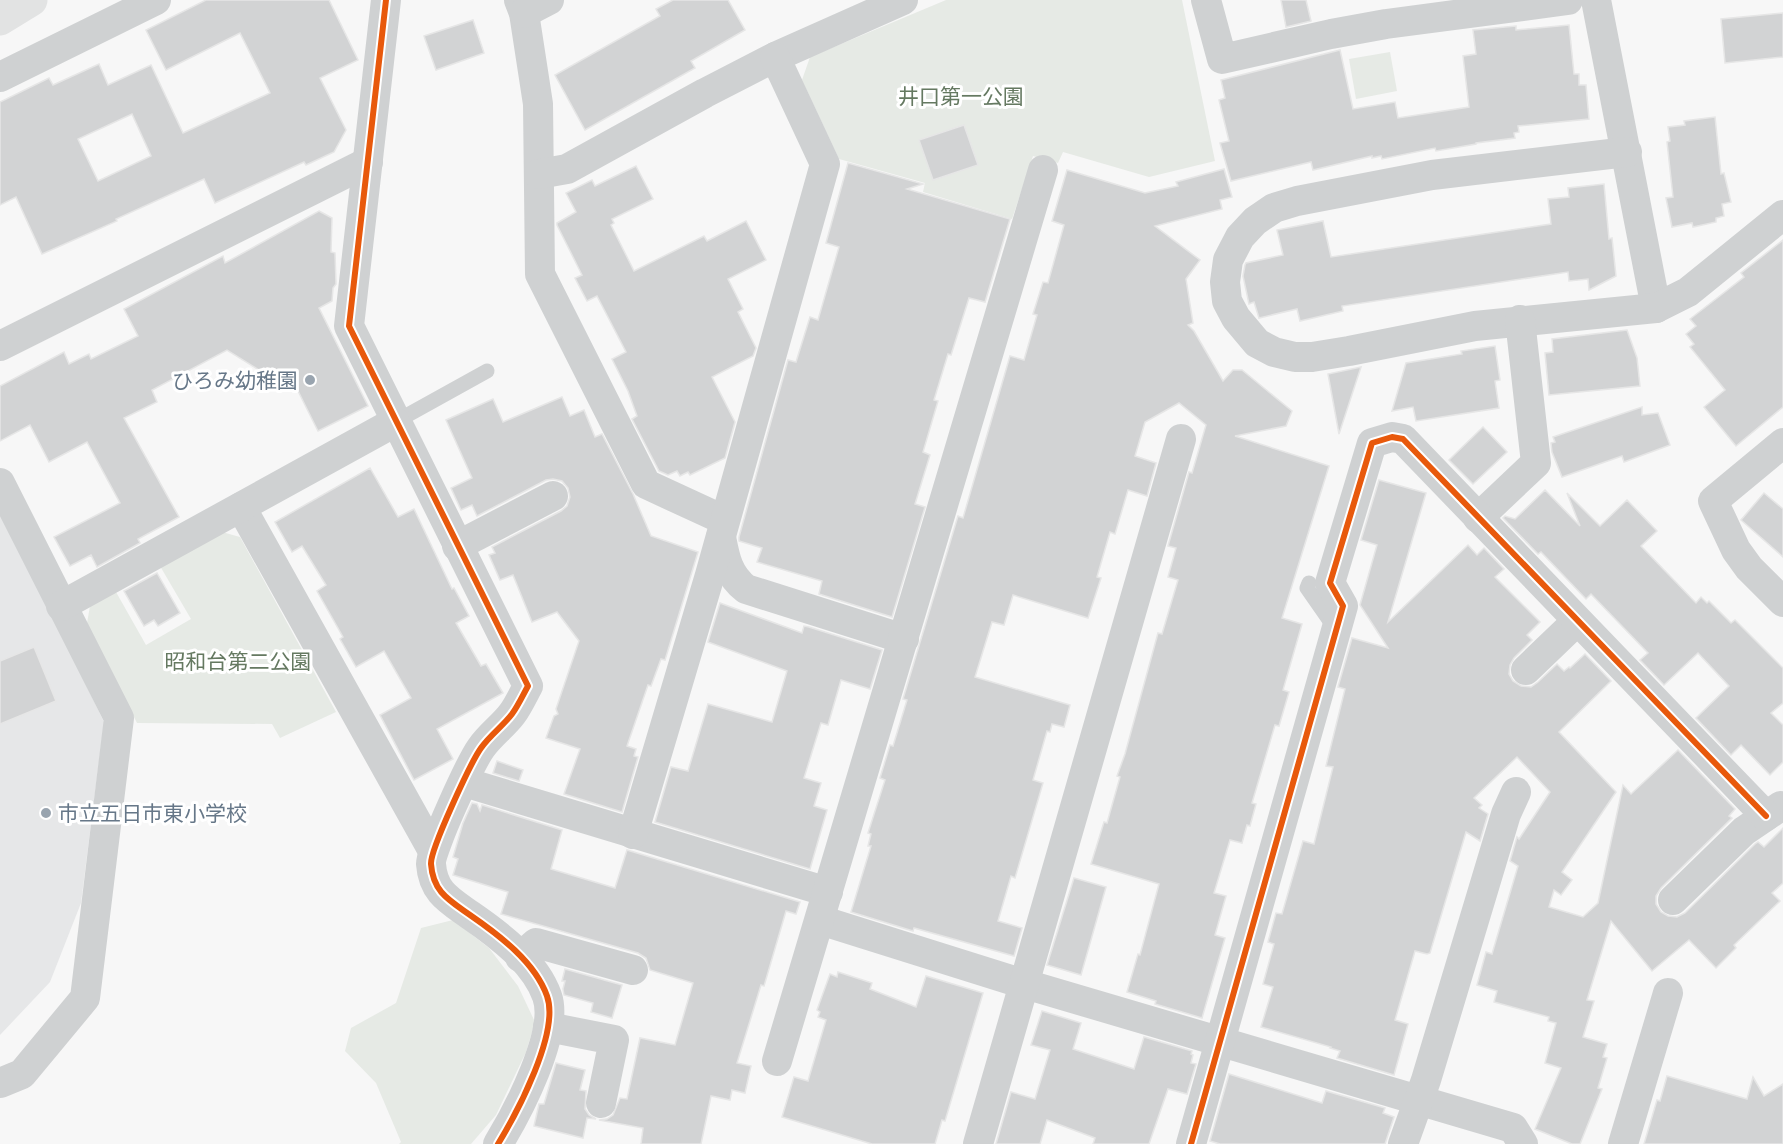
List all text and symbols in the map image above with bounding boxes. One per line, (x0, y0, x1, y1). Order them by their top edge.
park label: 井口第一公園 (898, 83, 1024, 110)
place label: ひろみ幼稚園 (172, 367, 298, 394)
marker: ひろみ幼稚園 (303, 373, 317, 387)
park label: 昭和台第二公園 (165, 648, 312, 675)
place label: 市立五日市東小学校 (58, 800, 247, 827)
marker: 市立五日市東小学校 (39, 806, 53, 820)

